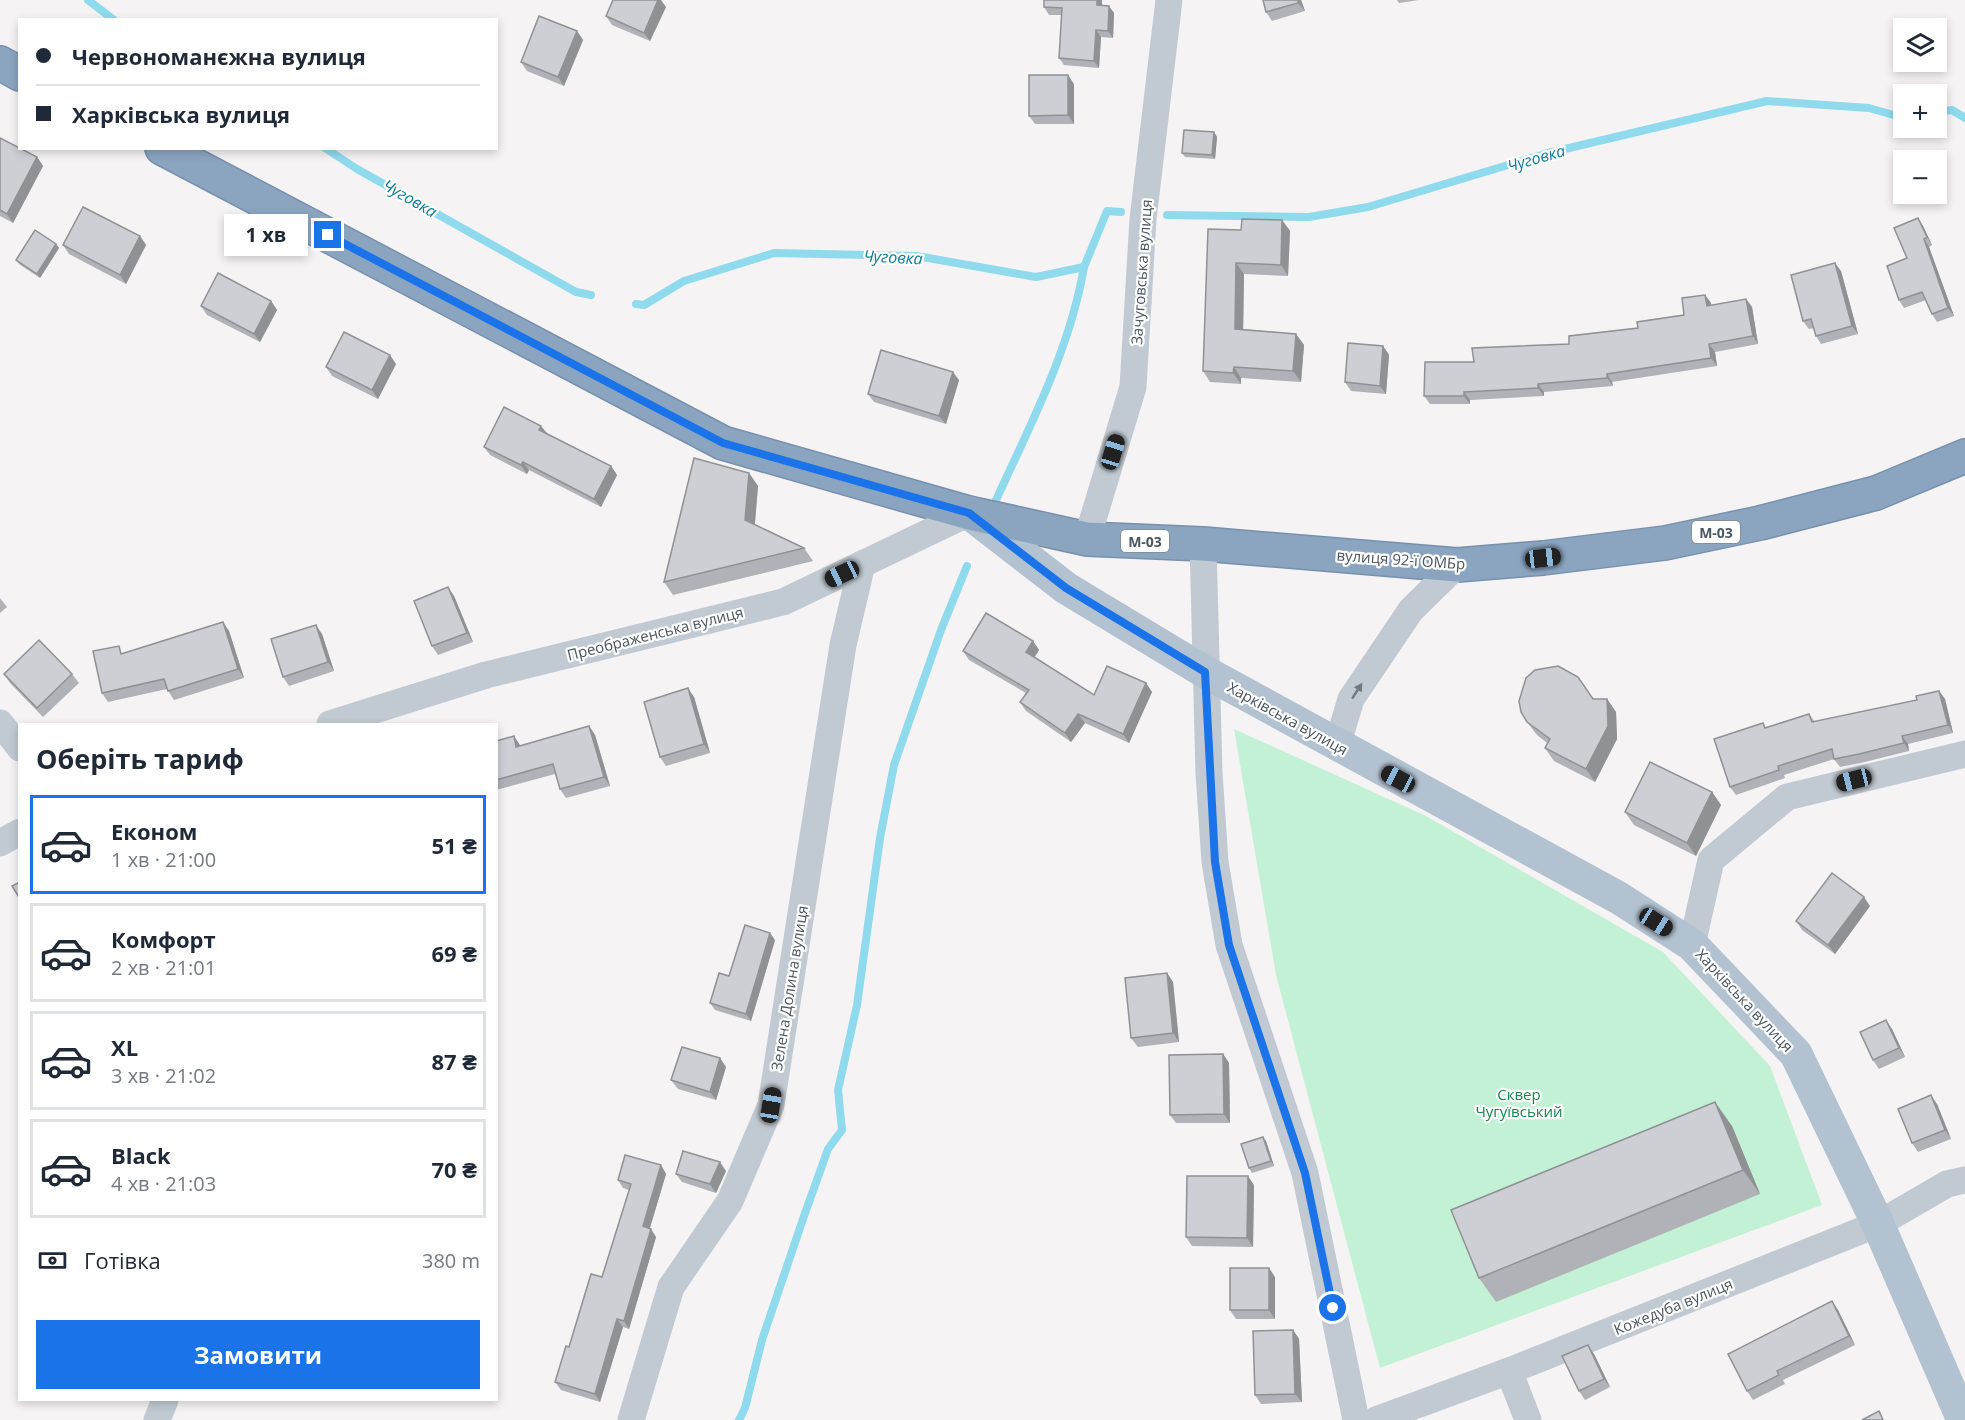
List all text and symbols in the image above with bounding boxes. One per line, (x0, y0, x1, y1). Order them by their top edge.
map controls (1893, 18, 1947, 204)
button: layers (1893, 18, 1947, 72)
text: Червономанєжна вулиця (72, 41, 366, 71)
button: + (1893, 84, 1947, 138)
text: Харківська вулиця (72, 99, 290, 129)
water label: Чуговка (1505, 139, 1567, 177)
button: − (1893, 150, 1947, 204)
water label: Чуговка (379, 174, 441, 222)
street label: Зачуговська вулиця (1126, 199, 1156, 345)
callout: 1 хв (223, 214, 307, 256)
text: 1 хв (246, 221, 286, 248)
route end (314, 221, 341, 248)
water label: Чуговка (863, 244, 923, 270)
car (1099, 432, 1127, 472)
road number: М-03 (1692, 521, 1740, 543)
road number: М-03 (1121, 530, 1169, 552)
street label: вулиця 92-ї ОМБр (1336, 545, 1466, 573)
car (1524, 547, 1562, 569)
car (822, 558, 862, 590)
street label: Преображенська вулиця (565, 601, 745, 665)
street label: Харківська вулиця (1224, 677, 1352, 759)
one-way arrow (1351, 683, 1362, 699)
text: Оберіть тариф (36, 740, 244, 777)
car (1378, 763, 1418, 795)
car (1834, 767, 1874, 793)
text: Економ (111, 816, 197, 846)
icon: car (39, 818, 93, 872)
text: 51 ₴ (431, 830, 477, 860)
text: 1 хв · 21:00 (111, 846, 216, 873)
street label: Зелена Долина вулиця (766, 904, 812, 1072)
car (1636, 905, 1676, 939)
text: Комфорт (111, 924, 216, 954)
icon: car (39, 926, 93, 980)
text: 69 ₴ (431, 938, 477, 968)
street label: Харківська вулиця (1692, 944, 1798, 1056)
text: 2 хв · 21:01 (111, 954, 216, 981)
text: XL (111, 1032, 138, 1062)
icon: car (39, 1034, 93, 1088)
text: 87 ₴ (431, 1046, 477, 1076)
text: 3 хв · 21:02 (111, 1062, 216, 1089)
park label: Сквер Чугуївський (1475, 1084, 1563, 1121)
car (759, 1086, 783, 1124)
text: Black (111, 1140, 171, 1170)
icon: car (39, 1142, 93, 1196)
text: 70 ₴ (431, 1154, 477, 1184)
text: 4 хв · 21:03 (111, 1170, 216, 1197)
icon: cash (36, 1244, 69, 1277)
text: Готівка (84, 1245, 161, 1275)
text: 380 m (422, 1247, 480, 1274)
street label: Кожедуба вулиця (1610, 1273, 1736, 1339)
route start (1319, 1294, 1346, 1321)
button: Замовити (36, 1320, 480, 1389)

